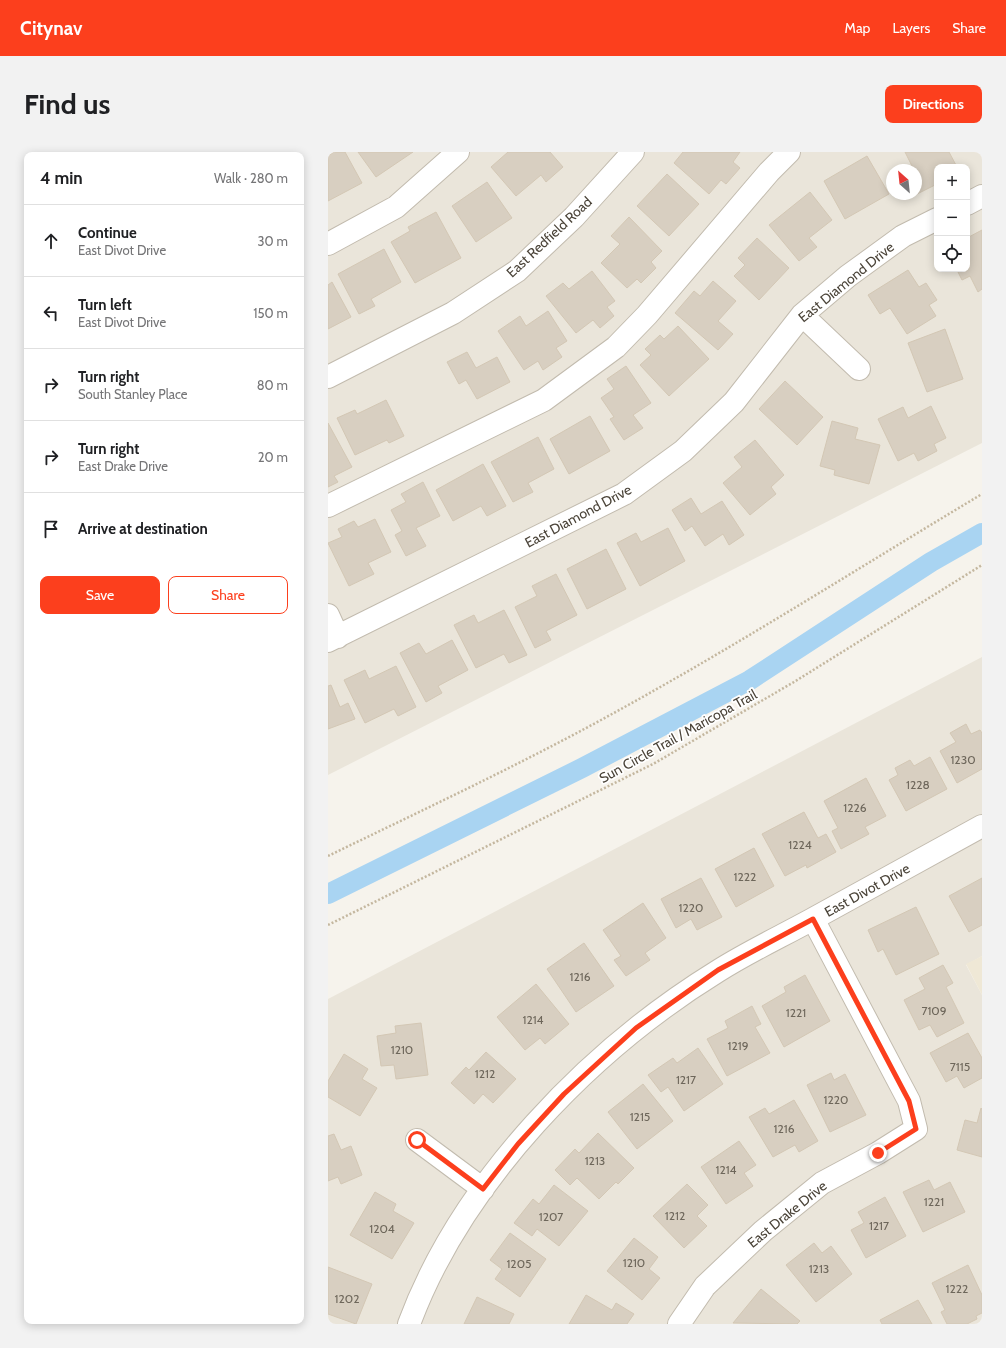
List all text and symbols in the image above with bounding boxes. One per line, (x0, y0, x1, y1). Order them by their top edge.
text: Citynav (20, 17, 82, 40)
text: Map (845, 19, 870, 37)
text: Layers (892, 19, 930, 37)
text: Share (952, 19, 986, 37)
button: Directions (885, 85, 982, 123)
text: Find us (24, 87, 110, 121)
north arrow (886, 164, 922, 200)
map controls (934, 164, 970, 272)
button: + (934, 164, 970, 200)
text: 4 min (40, 168, 83, 188)
text: Walk · 280 m (214, 170, 288, 186)
street label: East Redfield Road (502, 193, 596, 281)
button: − (934, 200, 970, 236)
text: Continue (78, 224, 137, 242)
icon: ahead (40, 230, 62, 252)
text: 30 m (258, 233, 288, 249)
button: locate (934, 236, 970, 272)
street label: East Diamond Drive (794, 238, 898, 326)
text: East Divot Drive (78, 242, 166, 258)
text: Turn left (78, 296, 132, 314)
icon: left (40, 302, 62, 324)
text: 150 m (253, 305, 288, 321)
text: East Divot Drive (78, 314, 166, 330)
text: Turn right (78, 368, 139, 386)
icon: right (40, 374, 62, 396)
text: 80 m (257, 377, 288, 393)
text: South Stanley Place (78, 386, 187, 402)
text: Turn right (78, 440, 139, 458)
icon: right (40, 446, 62, 468)
text: 20 m (258, 449, 288, 465)
text: East Drake Drive (78, 458, 168, 474)
street label: East Diamond Drive (522, 480, 634, 552)
icon: arrive (40, 518, 62, 540)
text: Arrive at destination (78, 520, 208, 538)
button: Save (40, 576, 160, 614)
button: Share (168, 576, 288, 614)
street label: Sun Circle Trail / Maricopa Trail (596, 685, 761, 787)
house number: 1230 (950, 752, 976, 767)
house number: 1228 (906, 777, 930, 792)
house number: 1226 (843, 800, 867, 815)
house number: 1224 (788, 837, 812, 852)
street label: East Divot Drive (821, 859, 913, 921)
house number: 1222 (734, 869, 756, 884)
house number: 1220 (679, 900, 703, 915)
house number: 1216 (570, 969, 591, 984)
house number: 7109 (921, 1003, 947, 1018)
house number: 1221 (786, 1005, 806, 1020)
house number: 1214 (522, 1012, 544, 1027)
house number: 1219 (728, 1038, 749, 1053)
house number: 1210 (391, 1042, 413, 1057)
house number: 7115 (950, 1059, 970, 1074)
house number: 1212 (475, 1066, 495, 1081)
house number: 1217 (676, 1072, 696, 1087)
house number: 1220 (824, 1092, 848, 1107)
house number: 1215 (630, 1109, 650, 1124)
house number: 1216 (774, 1121, 795, 1136)
route start (408, 1131, 426, 1149)
route end (869, 1144, 887, 1162)
house number: 1213 (585, 1153, 605, 1168)
house number: 1214 (715, 1162, 737, 1177)
street label: East Drake Drive (744, 1176, 830, 1252)
house number: 1221 (924, 1194, 944, 1209)
house number: 1212 (665, 1208, 685, 1223)
house number: 1207 (539, 1209, 563, 1224)
house number: 1217 (869, 1218, 889, 1233)
house number: 1204 (369, 1221, 395, 1236)
house number: 1210 (623, 1255, 645, 1270)
house number: 1205 (506, 1256, 532, 1271)
house number: 1213 (809, 1261, 829, 1276)
house number: 1222 (946, 1281, 968, 1296)
house number: 1202 (335, 1291, 359, 1306)

